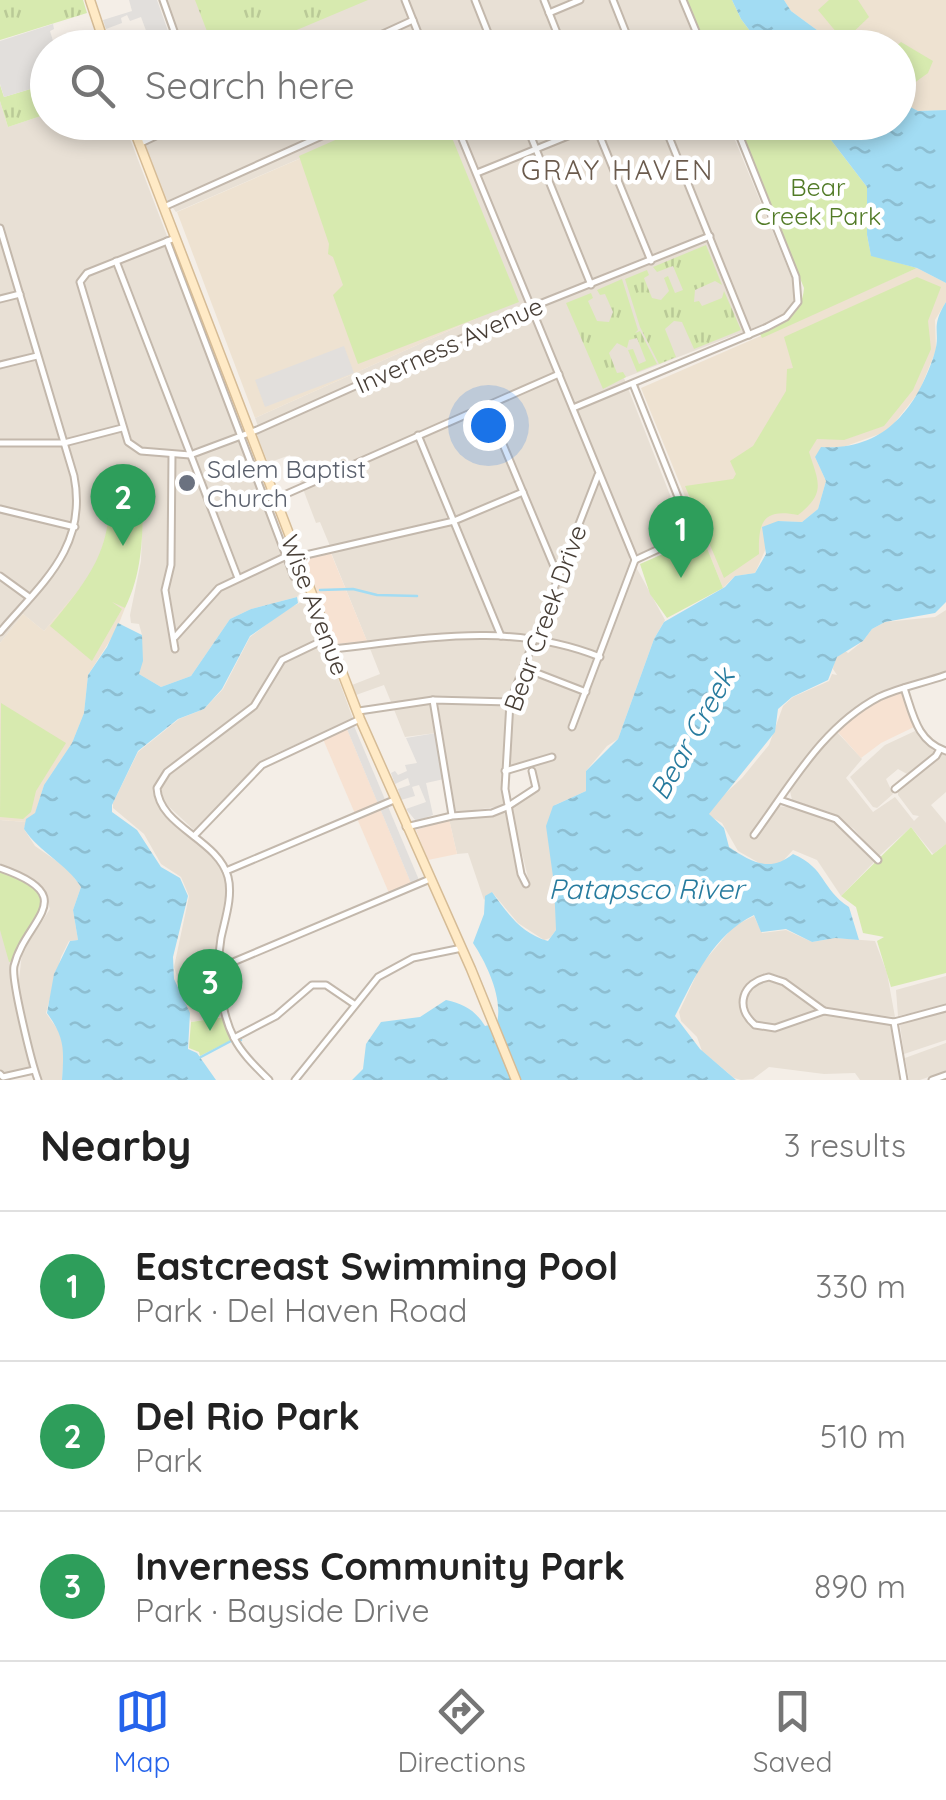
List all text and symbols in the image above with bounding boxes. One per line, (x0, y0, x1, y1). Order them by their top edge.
search box (30, 30, 916, 140)
icon: search (65, 58, 120, 113)
text: Search here (145, 61, 355, 109)
district label: GRAY HAVEN (521, 152, 715, 187)
park label: Bear Creek Park (755, 171, 881, 231)
street label: Inverness Avenue (350, 289, 547, 400)
your location (463, 400, 514, 451)
place label: Salem Baptist Church (207, 453, 366, 513)
pin: 2 (90, 464, 156, 546)
marker: Salem Baptist Church (176, 472, 198, 494)
pin: 1 (648, 496, 714, 578)
street label: Bear Creek Drive (496, 520, 593, 715)
street label: Wise Avenue (275, 530, 356, 679)
water label: Bear Creek (641, 659, 743, 805)
water label: Patapsco River (548, 871, 747, 906)
pin: 3 (178, 948, 242, 1031)
text: Nearby (40, 1119, 191, 1172)
text: 3 results (784, 1125, 906, 1165)
text: Eastcreast Swimming Pool (135, 1242, 618, 1290)
text: 1 (66, 1266, 79, 1306)
text: 330 m (816, 1266, 906, 1306)
text: Park · Del Haven Road (135, 1290, 467, 1330)
text: Del Rio Park (135, 1392, 360, 1440)
text: 2 (63, 1416, 82, 1456)
text: 510 m (820, 1416, 906, 1456)
text: Park (135, 1440, 203, 1480)
text: Inverness Community Park (135, 1542, 625, 1590)
text: 3 (64, 1566, 81, 1606)
text: 890 m (814, 1566, 906, 1606)
text: Park · Bayside Drive (135, 1590, 430, 1630)
tab: Map (113, 1684, 171, 1779)
tab: Directions (397, 1684, 526, 1779)
tab: Saved (753, 1684, 833, 1779)

